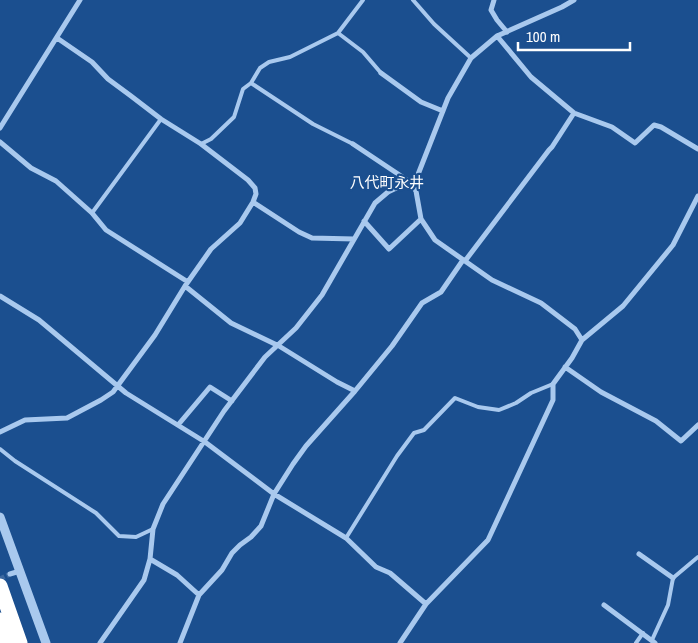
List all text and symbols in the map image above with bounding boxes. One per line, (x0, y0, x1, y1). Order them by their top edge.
scale bar (518, 20, 630, 52)
text: 100 m (526, 26, 560, 47)
district label: 八代町永井 (349, 172, 425, 193)

